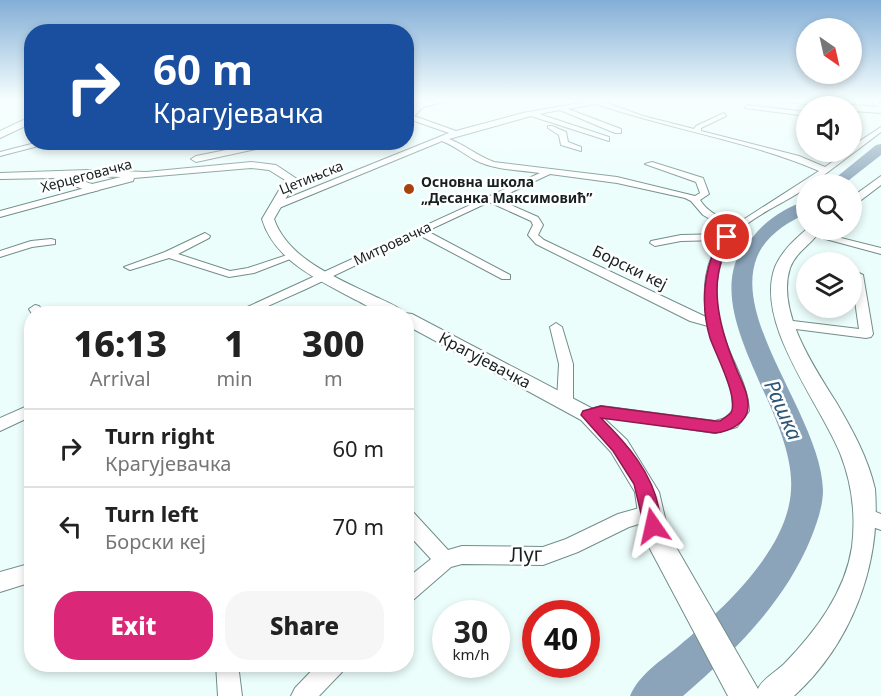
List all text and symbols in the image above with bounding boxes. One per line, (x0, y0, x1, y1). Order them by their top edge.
north arrow (796, 18, 862, 84)
map controls (796, 18, 862, 318)
text: 60 m (153, 40, 253, 97)
icon: right (54, 48, 132, 126)
text: Крагујевачка (153, 94, 324, 131)
button: sound (796, 96, 862, 162)
street label: Херцеговачка (38, 154, 134, 196)
street label: Цетињска (276, 156, 346, 198)
place label: Основна школа „Десанка Максимовић” (421, 172, 593, 207)
button: search (796, 174, 862, 240)
marker: Основна школа „Десанка Максимовић” (402, 182, 416, 196)
pin (701, 211, 752, 262)
street label: Митровачка (350, 217, 434, 269)
icon: arrive (710, 220, 743, 253)
street label: Борски кеј (589, 239, 671, 295)
button: layers (796, 252, 862, 318)
text: 16:13 (73, 319, 167, 368)
text: 1 (224, 319, 245, 368)
text: 300 (302, 319, 365, 368)
street label: Крагујевачка (435, 327, 535, 393)
text: Arrival (90, 365, 151, 392)
text: min (216, 365, 253, 392)
text: m (324, 365, 343, 392)
water label: Рашка (758, 375, 810, 445)
text: Turn right (105, 420, 215, 450)
icon: right (54, 432, 87, 465)
text: 60 m (333, 433, 384, 463)
text: Крагујевачка (105, 450, 231, 477)
position arrow (621, 494, 685, 558)
text: Turn left (105, 498, 199, 528)
icon: left (54, 510, 87, 543)
text: 70 m (333, 511, 384, 541)
text: Борски кеј (105, 528, 206, 555)
street label: Луг (509, 540, 543, 568)
button: Exit (54, 591, 213, 660)
button: Share (225, 591, 384, 660)
speed limit sign: 40 (522, 600, 600, 678)
text: 30 (454, 611, 488, 652)
text: km/h (453, 644, 489, 664)

